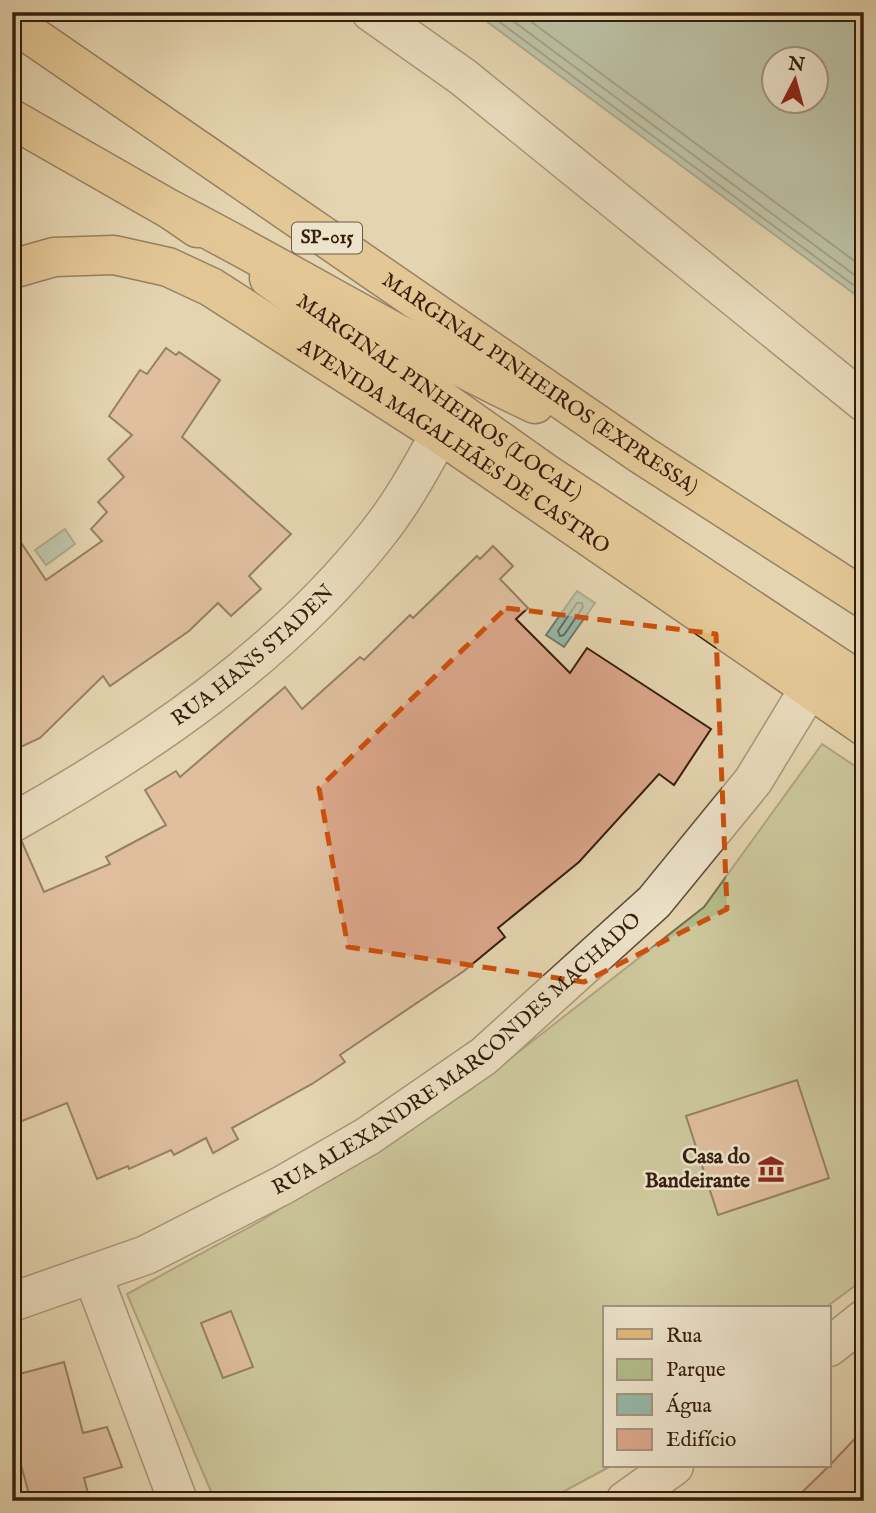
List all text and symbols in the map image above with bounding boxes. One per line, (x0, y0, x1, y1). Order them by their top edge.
north arrow (760, 46, 830, 116)
text: N (786, 52, 807, 78)
road number: SP-015 (292, 222, 362, 254)
street label: MARGINAL PINHEIROS (EXPRESSA) (377, 267, 703, 501)
street label: MARGINAL PINHEIROS (LOCAL) (291, 288, 587, 507)
street label: AVENIDA MAGALHÃES DE CASTRO (292, 332, 615, 560)
street label: RUA HANS STADEN (166, 579, 340, 733)
street label: RUA ALEXANDRE MARCONDES MACHADO (268, 907, 647, 1202)
place label: Casa do Bandeirante (645, 1144, 751, 1195)
museum icon: Casa do Bandeirante (756, 1154, 786, 1184)
legend (603, 1306, 830, 1468)
text: Rua (666, 1323, 703, 1350)
text: Parque (666, 1357, 726, 1384)
text: Água (665, 1392, 712, 1420)
text: Edifício (666, 1427, 736, 1454)

